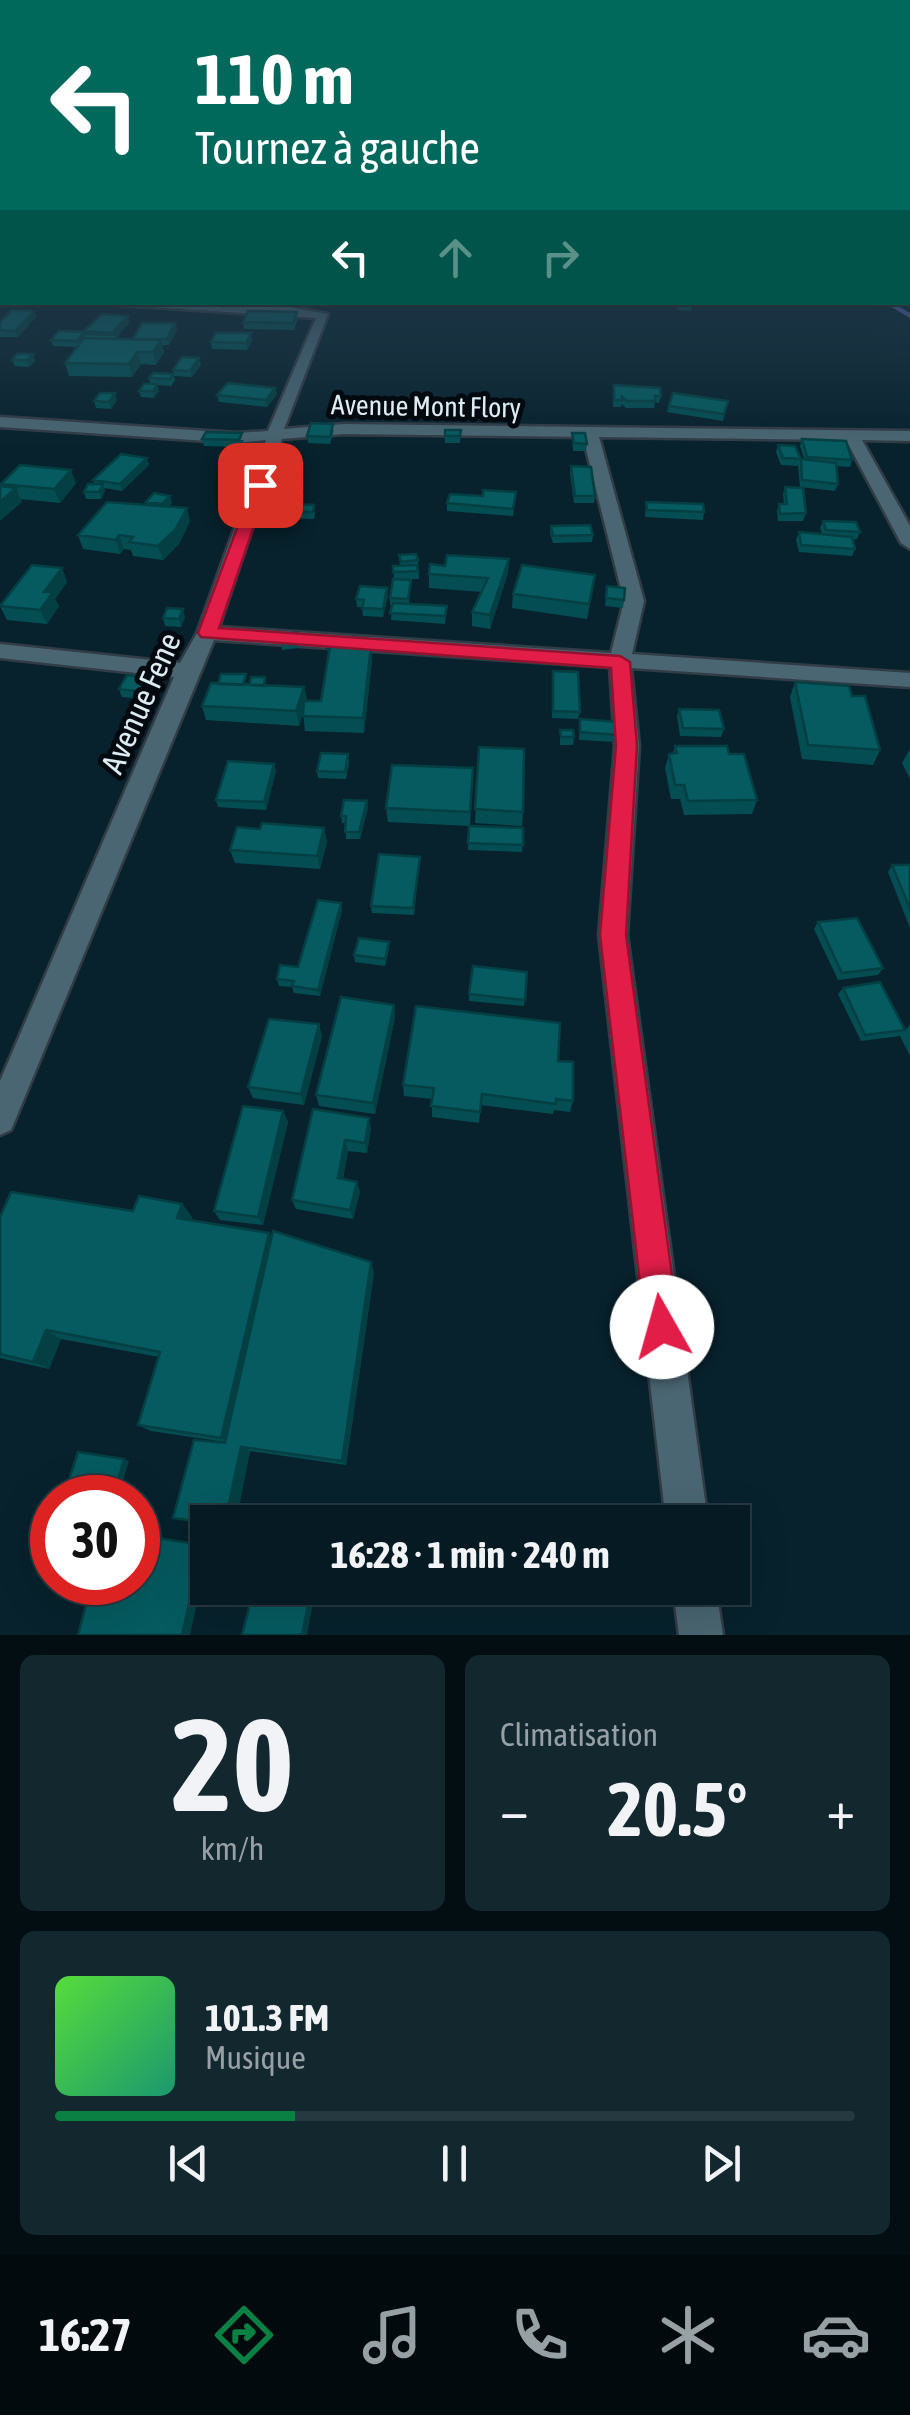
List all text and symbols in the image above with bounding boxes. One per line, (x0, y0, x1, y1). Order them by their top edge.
text: 110 m (195, 39, 354, 119)
icon: left (30, 40, 160, 170)
text: Tournez à gauche (195, 122, 480, 174)
icon: left (323, 230, 378, 285)
icon: ahead (428, 230, 483, 285)
icon: right (533, 230, 588, 285)
street label: Avenue Mont Flory (331, 388, 521, 424)
pin (218, 443, 303, 528)
icon: arrive (233, 458, 288, 513)
street label: Avenue Fene (93, 627, 188, 779)
position arrow (610, 1275, 714, 1379)
speed limit sign: 30 (30, 1475, 160, 1605)
text: 16:28 · 1 min · 240 m (330, 1533, 610, 1576)
text: 20 (171, 1690, 294, 1839)
text: Climatisation (500, 1716, 658, 1753)
text: 20.5° (608, 1766, 747, 1852)
text: − (500, 1778, 529, 1841)
text: + (826, 1778, 855, 1841)
text: km/h (201, 1830, 264, 1867)
text: 101.3 FM (205, 1996, 329, 2039)
text: Musique (205, 2039, 306, 2076)
icon: previous (161, 2136, 216, 2191)
icon: pause (427, 2136, 482, 2191)
icon: next (694, 2136, 749, 2191)
icon: directions (209, 2300, 279, 2370)
icon: music (357, 2300, 427, 2370)
icon: phone (505, 2300, 575, 2370)
icon: climate (653, 2300, 723, 2370)
icon: car (801, 2300, 871, 2370)
text: 16:27 (39, 2309, 132, 2361)

